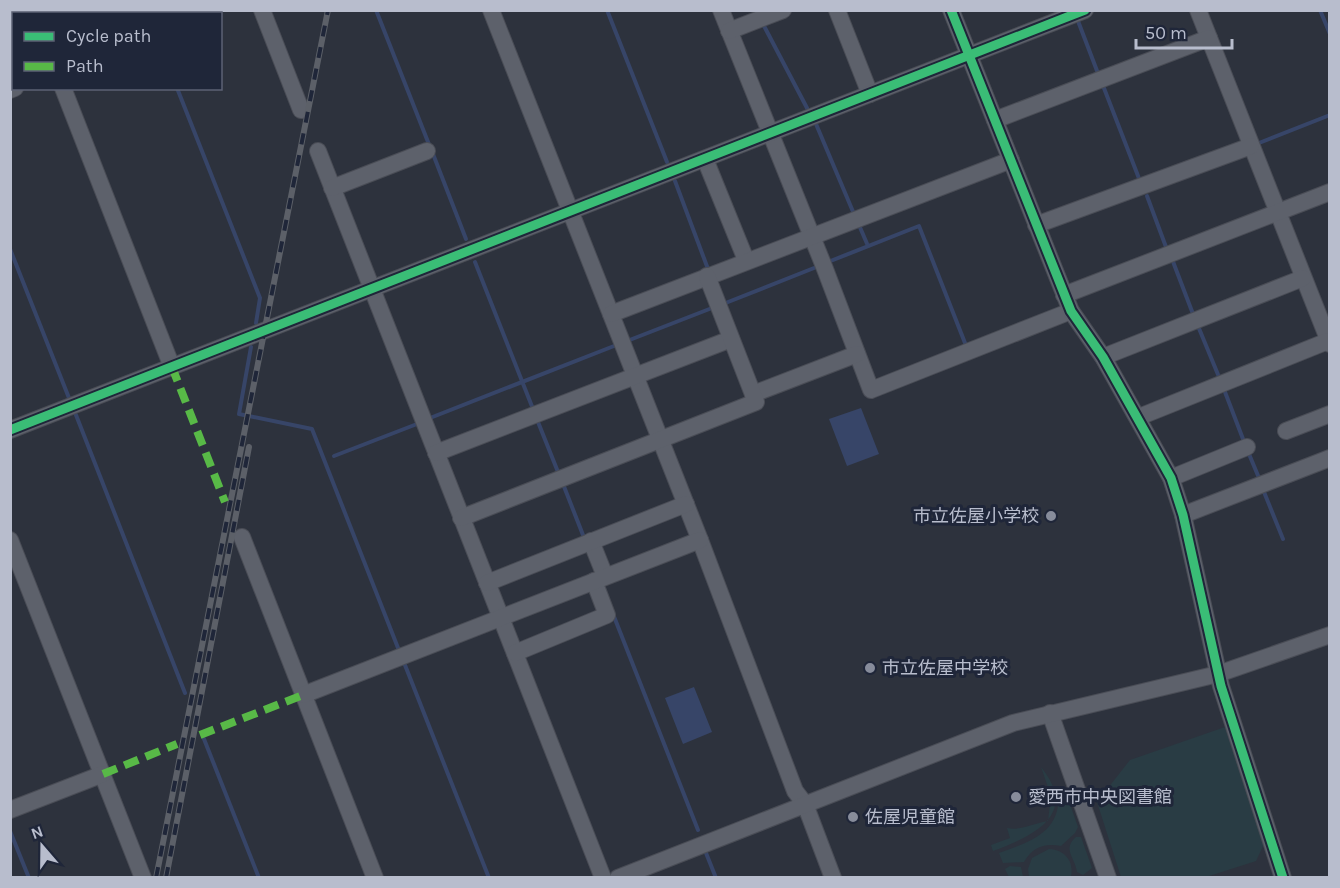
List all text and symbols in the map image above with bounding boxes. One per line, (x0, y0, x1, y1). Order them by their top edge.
legend (12, 12, 222, 90)
scale bar (1136, 12, 1232, 50)
text: 50 m (1145, 22, 1187, 44)
text: Cycle path (66, 25, 151, 47)
text: Path (66, 55, 104, 77)
place label: 市立佐屋小学校 (913, 505, 1039, 527)
marker: 市立佐屋小学校 (1044, 509, 1058, 523)
place label: 市立佐屋中学校 (882, 657, 1008, 679)
marker: 市立佐屋中学校 (863, 661, 877, 675)
place label: 愛西市中央図書館 (1028, 786, 1172, 808)
marker: 愛西市中央図書館 (1009, 790, 1023, 804)
place label: 佐屋児童館 (865, 806, 955, 828)
marker: 佐屋児童館 (846, 810, 860, 824)
north arrow (12, 816, 72, 876)
text: N (28, 821, 46, 843)

